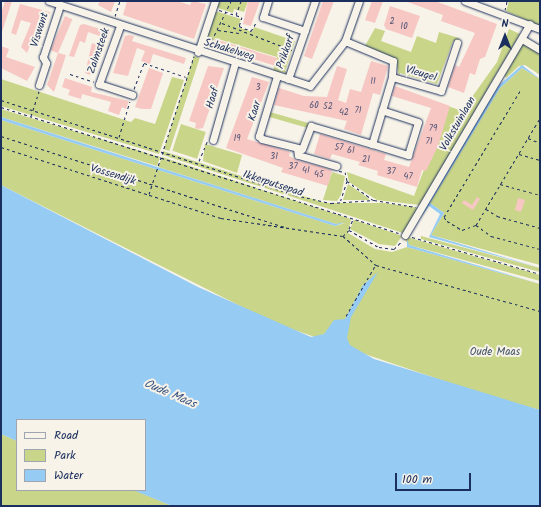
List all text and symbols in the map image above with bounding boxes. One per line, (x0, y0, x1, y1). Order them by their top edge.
street label: Viswant (28, 11, 52, 49)
text: N (502, 15, 508, 33)
north arrow (485, 16, 525, 56)
house number: 2 (389, 17, 395, 27)
house number: 10 (400, 22, 408, 32)
street label: Zalmsteek (85, 26, 113, 76)
street label: Prikkorf (274, 33, 298, 71)
street label: Schakelweg (202, 36, 256, 64)
street label: Vleugel (404, 63, 438, 85)
house number: 11 (370, 77, 376, 87)
house number: 3 (255, 83, 261, 93)
street label: Haaf (204, 86, 222, 110)
street label: Volkstuinlaan (437, 95, 479, 153)
street label: Kaar (246, 99, 264, 123)
house number: 60 (309, 101, 319, 111)
house number: 52 (323, 102, 333, 112)
house number: 71 (355, 106, 361, 116)
house number: 42 (339, 108, 349, 118)
house number: 79 (429, 124, 437, 134)
house number: 19 (233, 134, 241, 144)
house number: 71 (426, 137, 432, 147)
house number: 57 (335, 143, 343, 153)
house number: 61 (347, 146, 355, 156)
house number: 31 (270, 152, 278, 162)
house number: 21 (362, 155, 370, 165)
street label: Vossendijk (89, 162, 137, 188)
house number: 37 (288, 162, 298, 172)
house number: 41 (302, 166, 310, 176)
house number: 37 (386, 167, 396, 177)
street label: Ikkerputsepad (241, 168, 305, 200)
house number: 45 (314, 170, 324, 180)
house number: 47 (403, 172, 413, 182)
park label: Oude Maas (470, 345, 520, 359)
water label: Oude Maas (142, 377, 198, 411)
legend (16, 419, 146, 491)
text: Road (54, 426, 78, 445)
text: Park (54, 446, 76, 465)
scale bar (397, 465, 473, 491)
text: Water (54, 466, 83, 485)
text: 100 m (402, 470, 432, 489)

